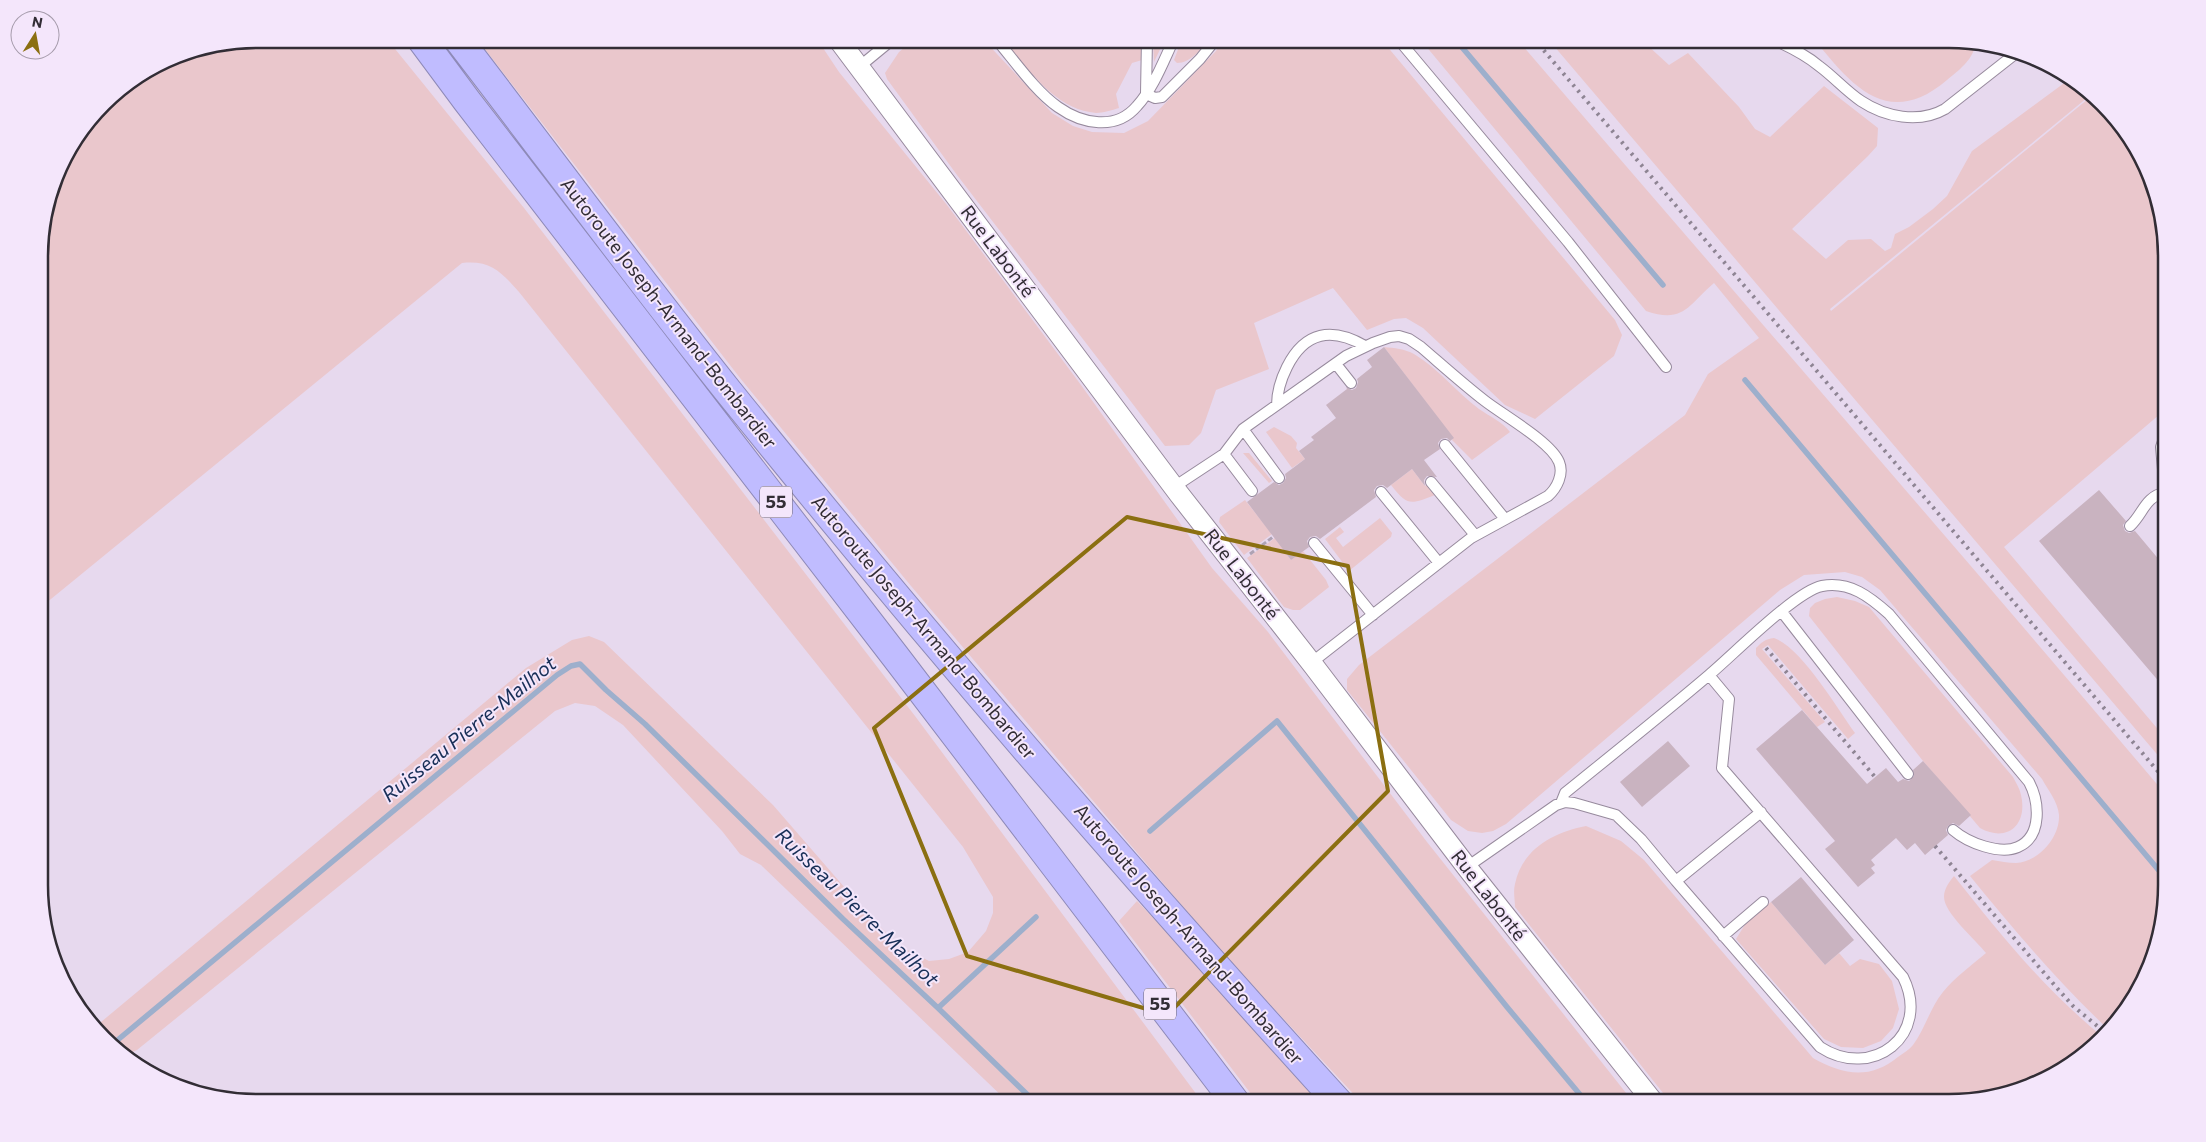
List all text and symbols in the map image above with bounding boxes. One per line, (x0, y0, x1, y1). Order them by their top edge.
north arrow (10, 10, 60, 60)
text: N (31, 12, 44, 31)
street label: Autoroute Joseph-Armand-Bombardier (556, 173, 783, 453)
street label: Rue Labonté (956, 200, 1040, 301)
road number: 55 (760, 487, 792, 518)
street label: Autoroute Joseph-Armand-Bombardier (807, 490, 1042, 764)
street label: Rue Labonté (1200, 524, 1285, 624)
water label: Ruisseau Pierre-Mailhot (376, 650, 561, 806)
street label: Autoroute Joseph-Armand-Bombardier (1070, 799, 1309, 1069)
water label: Ruisseau Pierre-Mailhot (771, 822, 945, 991)
street label: Rue Labonté (1447, 845, 1532, 945)
road number: 55 (1144, 989, 1176, 1020)

